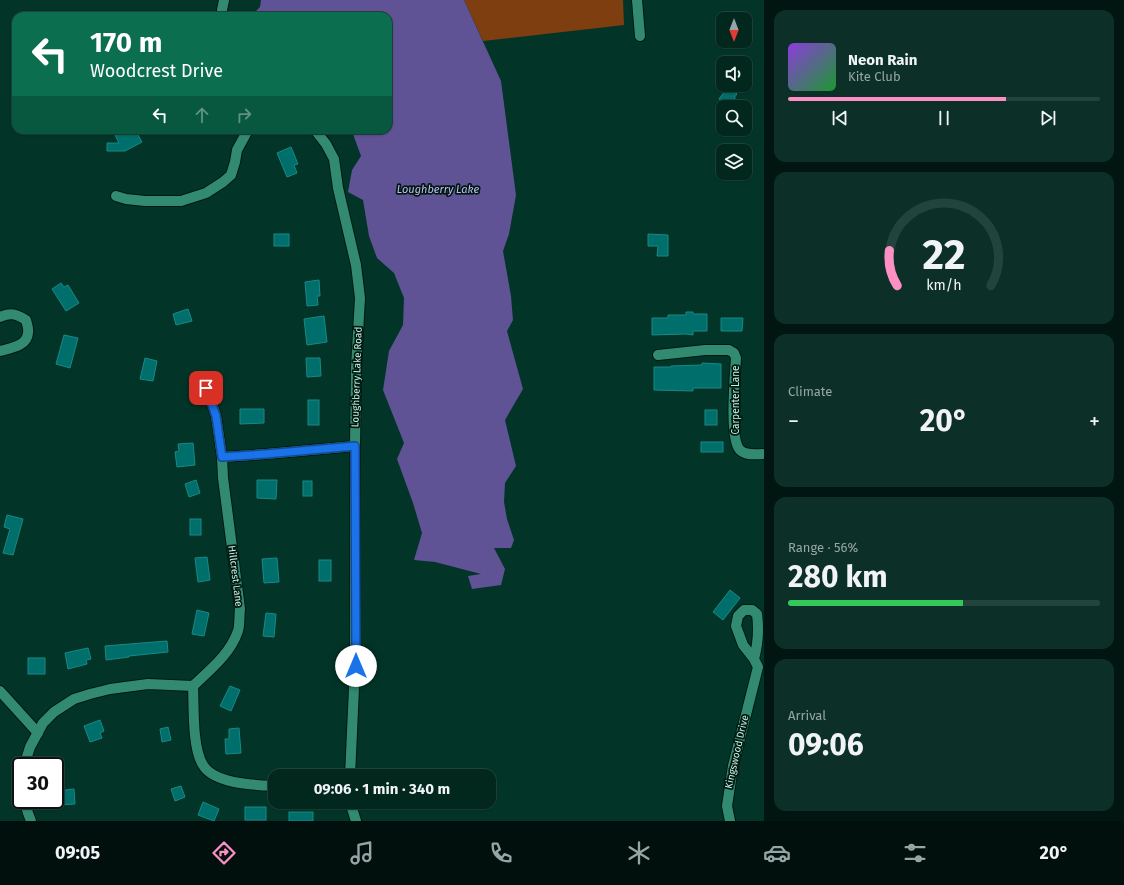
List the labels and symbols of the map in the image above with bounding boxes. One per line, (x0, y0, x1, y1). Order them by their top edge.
north arrow (716, 12, 752, 48)
water label: Loughberry Lake (397, 183, 479, 196)
street label: Loughberry Lake Road (349, 326, 365, 427)
street label: Carpenter Lane (730, 365, 742, 435)
pin (189, 371, 223, 405)
street label: Hillcrest Lane (225, 545, 245, 607)
position arrow (335, 645, 377, 687)
street label: Kingswood Drive (723, 714, 751, 790)
speed limit sign: 30 (12, 757, 64, 809)

